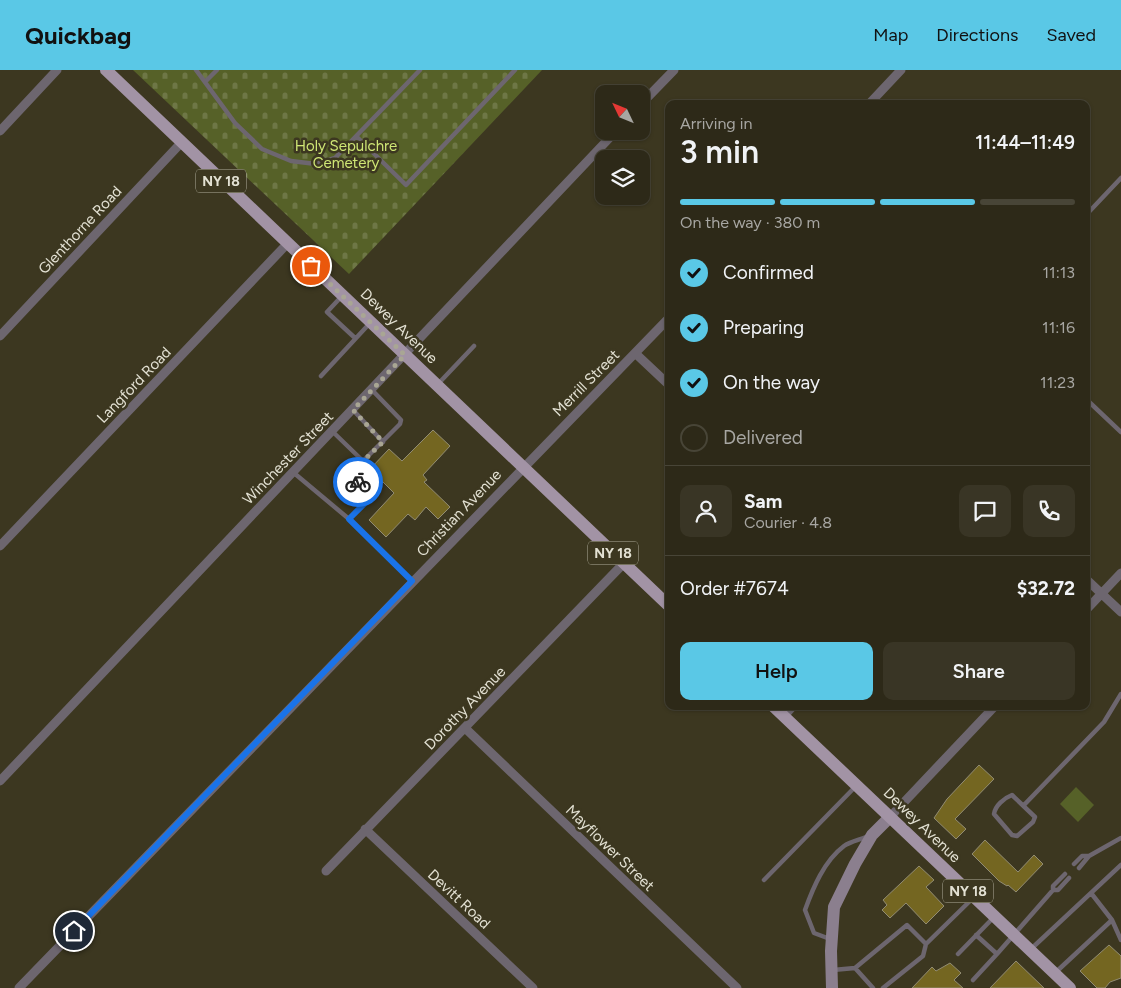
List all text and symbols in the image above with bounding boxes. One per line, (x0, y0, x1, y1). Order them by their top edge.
text: Quickbag (25, 21, 131, 50)
text: Map (873, 24, 908, 46)
text: Directions (936, 24, 1018, 46)
text: Saved (1046, 24, 1096, 46)
north arrow (595, 85, 650, 140)
map controls (595, 85, 650, 205)
text: Arriving in (680, 114, 752, 133)
text: 11:44–11:49 (975, 131, 1075, 154)
text: 3 min (680, 133, 759, 171)
park label: Holy Sepulchre Cemetery (295, 137, 397, 172)
button: layers (595, 150, 650, 205)
road number: NY 18 (196, 170, 246, 192)
street label: Glenthorne Road (35, 182, 125, 278)
text: On the way · 380 m (680, 213, 820, 232)
pin (290, 245, 332, 287)
icon: bag (297, 252, 325, 280)
icon: check (680, 259, 708, 287)
text: Confirmed (723, 261, 814, 284)
text: 11:13 (1042, 263, 1075, 282)
street label: Dewey Avenue (357, 285, 441, 367)
icon: check (680, 314, 708, 342)
text: Preparing (723, 316, 804, 339)
text: 11:16 (1042, 318, 1075, 337)
street label: Langford Road (93, 343, 175, 427)
street label: Merrill Street (549, 346, 623, 420)
icon: check (680, 369, 708, 397)
text: On the way (723, 371, 820, 394)
text: 11:23 (1040, 373, 1075, 392)
street label: Winchester Street (239, 407, 337, 508)
text: Delivered (723, 426, 803, 449)
courier (333, 457, 383, 507)
street label: Christian Avenue (413, 466, 505, 560)
icon: bike (344, 468, 372, 496)
button: person (680, 485, 732, 537)
button: chat (959, 485, 1011, 537)
button: phone (1023, 485, 1075, 537)
text: Sam (744, 490, 782, 513)
text: Courier · 4.8 (744, 513, 832, 532)
road number: NY 18 (588, 542, 638, 564)
text: Order #7674 (680, 577, 789, 600)
text: $32.72 (1017, 577, 1075, 600)
button: Help (680, 642, 873, 700)
button: Share (883, 642, 1075, 700)
street label: Dorothy Avenue (421, 663, 509, 753)
street label: Dewey Avenue (880, 784, 964, 866)
street label: Mayflower Street (562, 801, 658, 895)
street label: Devitt Road (424, 865, 494, 933)
road number: NY 18 (943, 879, 993, 902)
pin (53, 910, 95, 952)
icon: home (60, 917, 88, 945)

